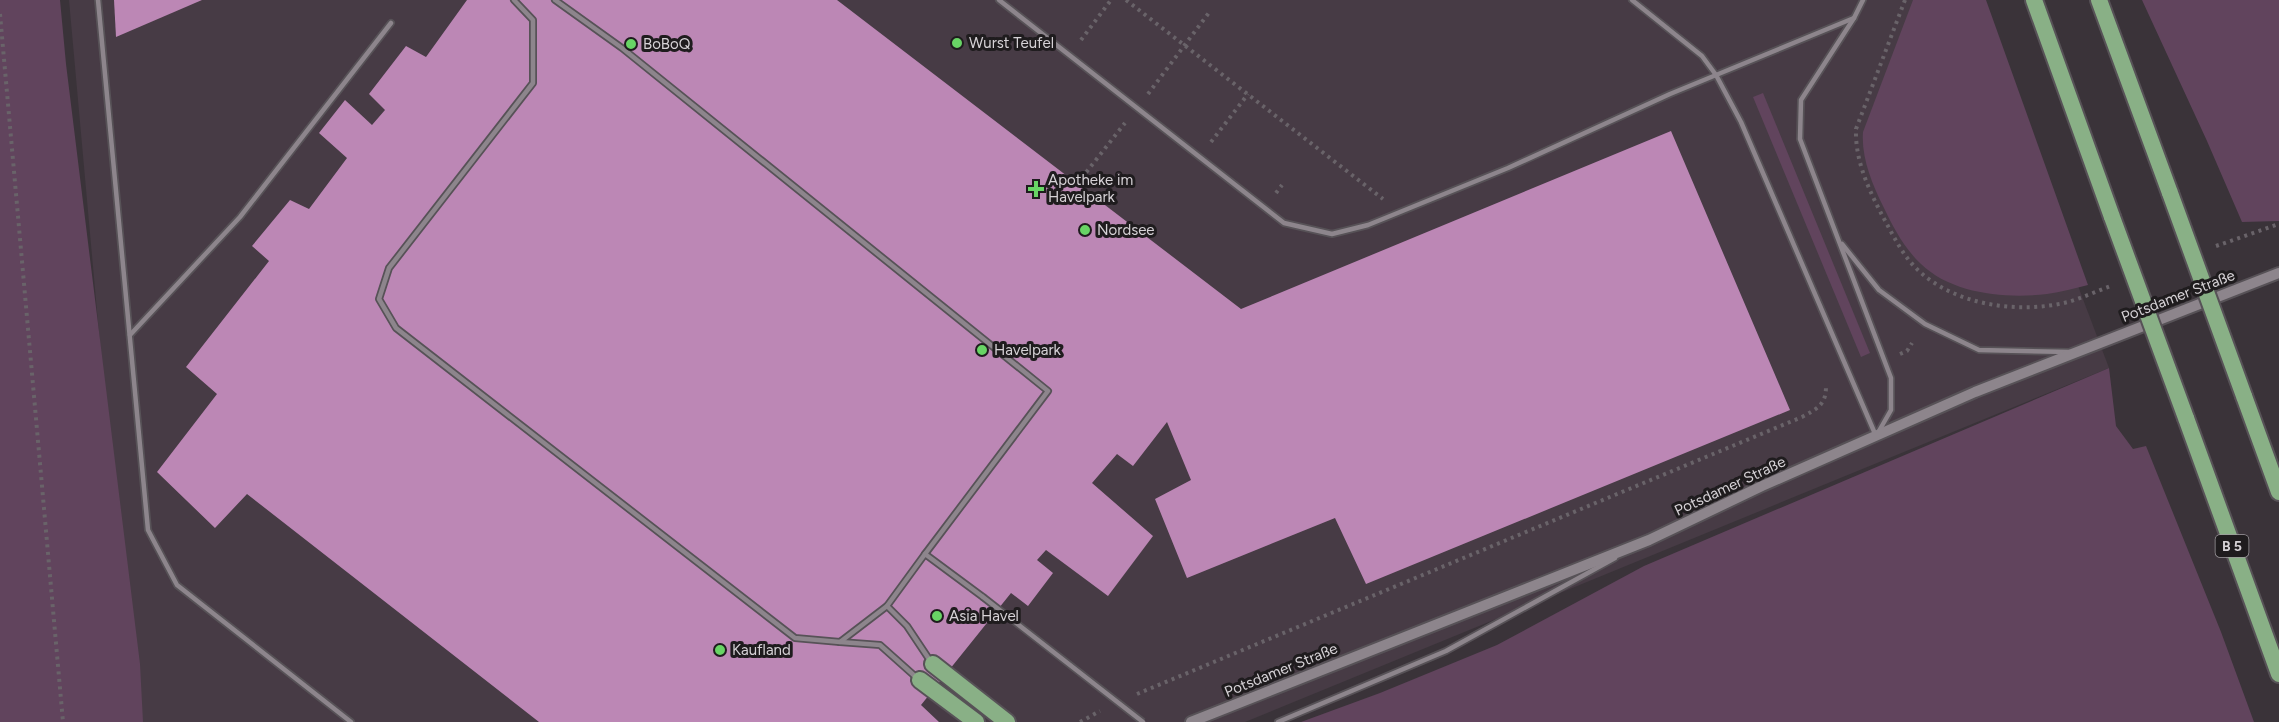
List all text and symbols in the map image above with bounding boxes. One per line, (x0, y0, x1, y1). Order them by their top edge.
place label: Wurst Teufel (969, 34, 1054, 52)
place label: BoBoQ (643, 35, 690, 53)
marker: Wurst Teufel (950, 36, 964, 50)
marker: BoBoQ (624, 37, 638, 51)
place label: Apotheke im Havelpark (1048, 171, 1133, 206)
marker: Apotheke im Havelpark (1029, 182, 1043, 196)
place label: Nordsee (1097, 221, 1155, 239)
marker: Nordsee (1078, 223, 1092, 237)
street label: Potsdamer Straße (2119, 266, 2237, 326)
place label: Havelpark (994, 341, 1062, 359)
marker: Havelpark (975, 343, 989, 357)
street label: Potsdamer Straße (1672, 452, 1788, 520)
road number: B 5 (2216, 535, 2248, 557)
place label: Asia Havel (949, 607, 1019, 625)
marker: Asia Havel (930, 609, 944, 623)
street label: Potsdamer Straße (1222, 639, 1340, 701)
place label: Kaufland (732, 641, 791, 659)
marker: Kaufland (713, 643, 727, 657)

